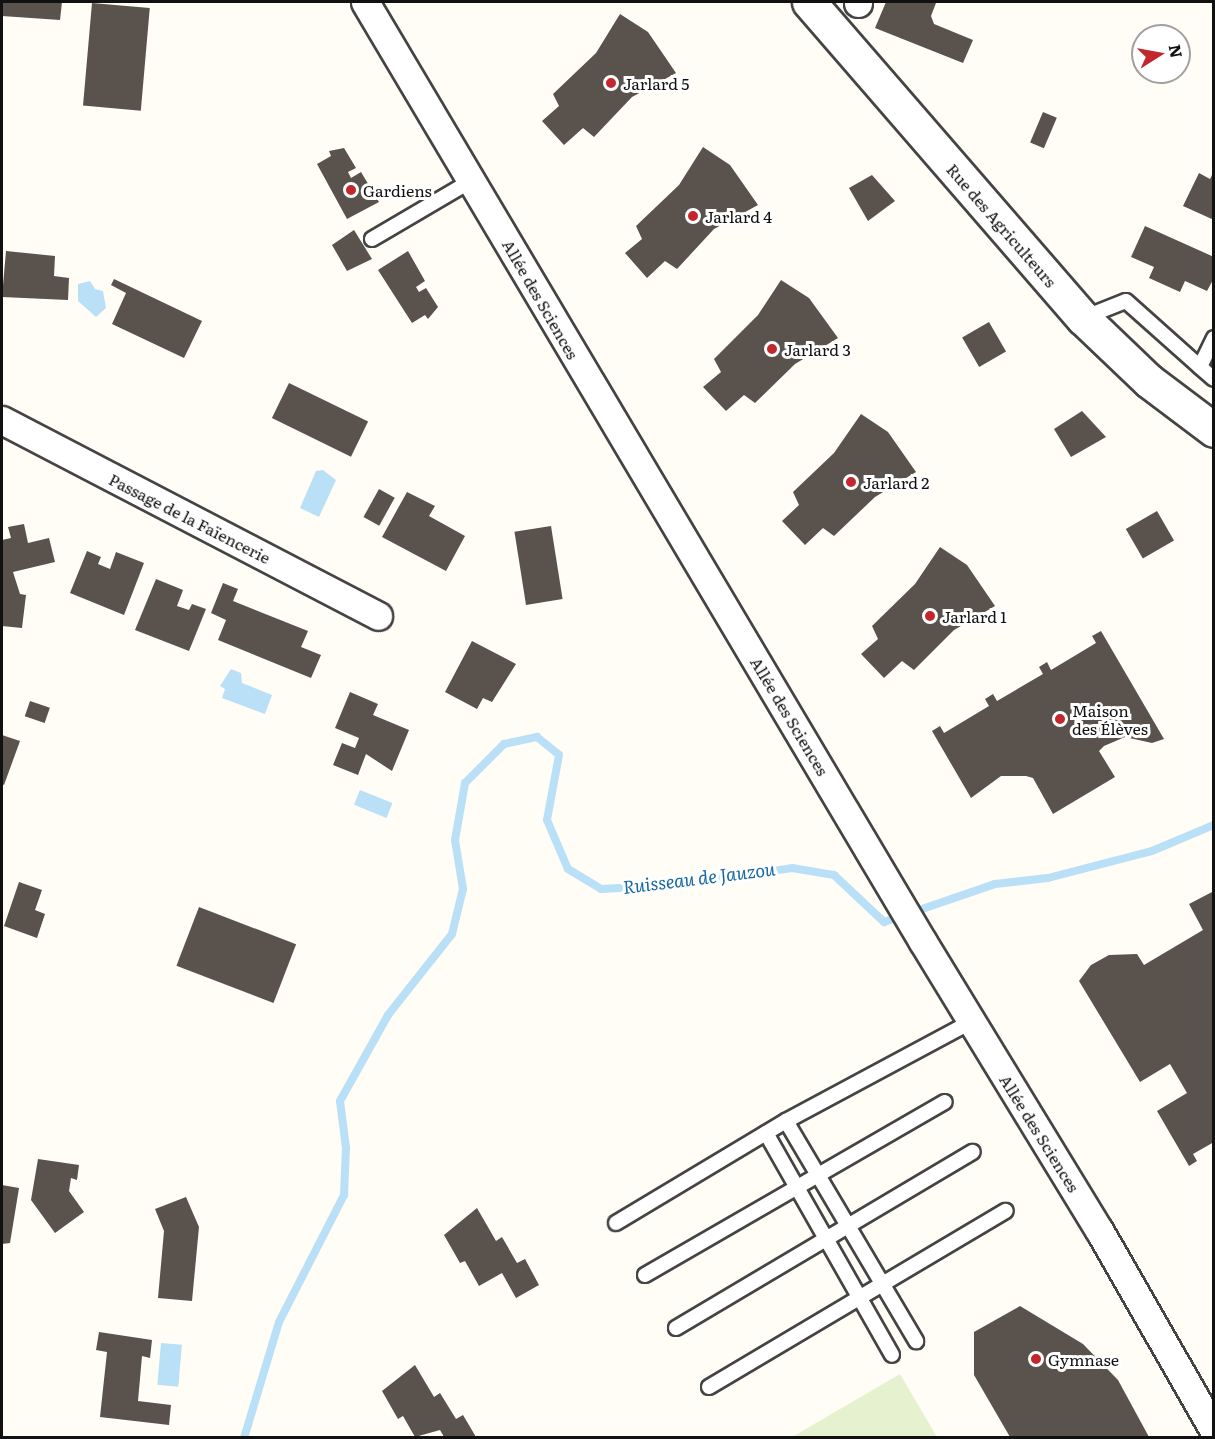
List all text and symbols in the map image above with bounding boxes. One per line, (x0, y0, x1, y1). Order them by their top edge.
north arrow (1131, 24, 1191, 84)
text: N (1164, 42, 1190, 60)
place label: Jarlard 5 (623, 73, 689, 93)
marker: Jarlard 5 (604, 76, 618, 90)
street label: Rue des Agriculteurs (943, 159, 1061, 291)
place label: Gardiens (363, 180, 432, 200)
marker: Gardiens (344, 183, 358, 197)
place label: Jarlard 4 (705, 206, 772, 226)
marker: Jarlard 4 (686, 209, 700, 223)
street label: Allée des Sciences (499, 236, 583, 362)
place label: Jarlard 3 (784, 339, 851, 359)
marker: Jarlard 3 (765, 342, 779, 356)
street label: Passage de la Faïencerie (106, 469, 274, 567)
place label: Jarlard 2 (863, 472, 929, 492)
marker: Jarlard 2 (844, 475, 858, 489)
place label: Jarlard 1 (942, 606, 1007, 626)
marker: Jarlard 1 (923, 609, 937, 623)
street label: Allée des Sciences (747, 653, 833, 779)
place label: Maison des Élèves (1072, 700, 1148, 738)
marker: Maison des Élèves (1053, 712, 1067, 726)
water label: Ruisseau de Jauzou (622, 858, 776, 898)
street label: Allée des Sciences (996, 1071, 1084, 1195)
place label: Gymnase (1048, 1349, 1119, 1369)
marker: Gymnase (1029, 1352, 1043, 1366)

